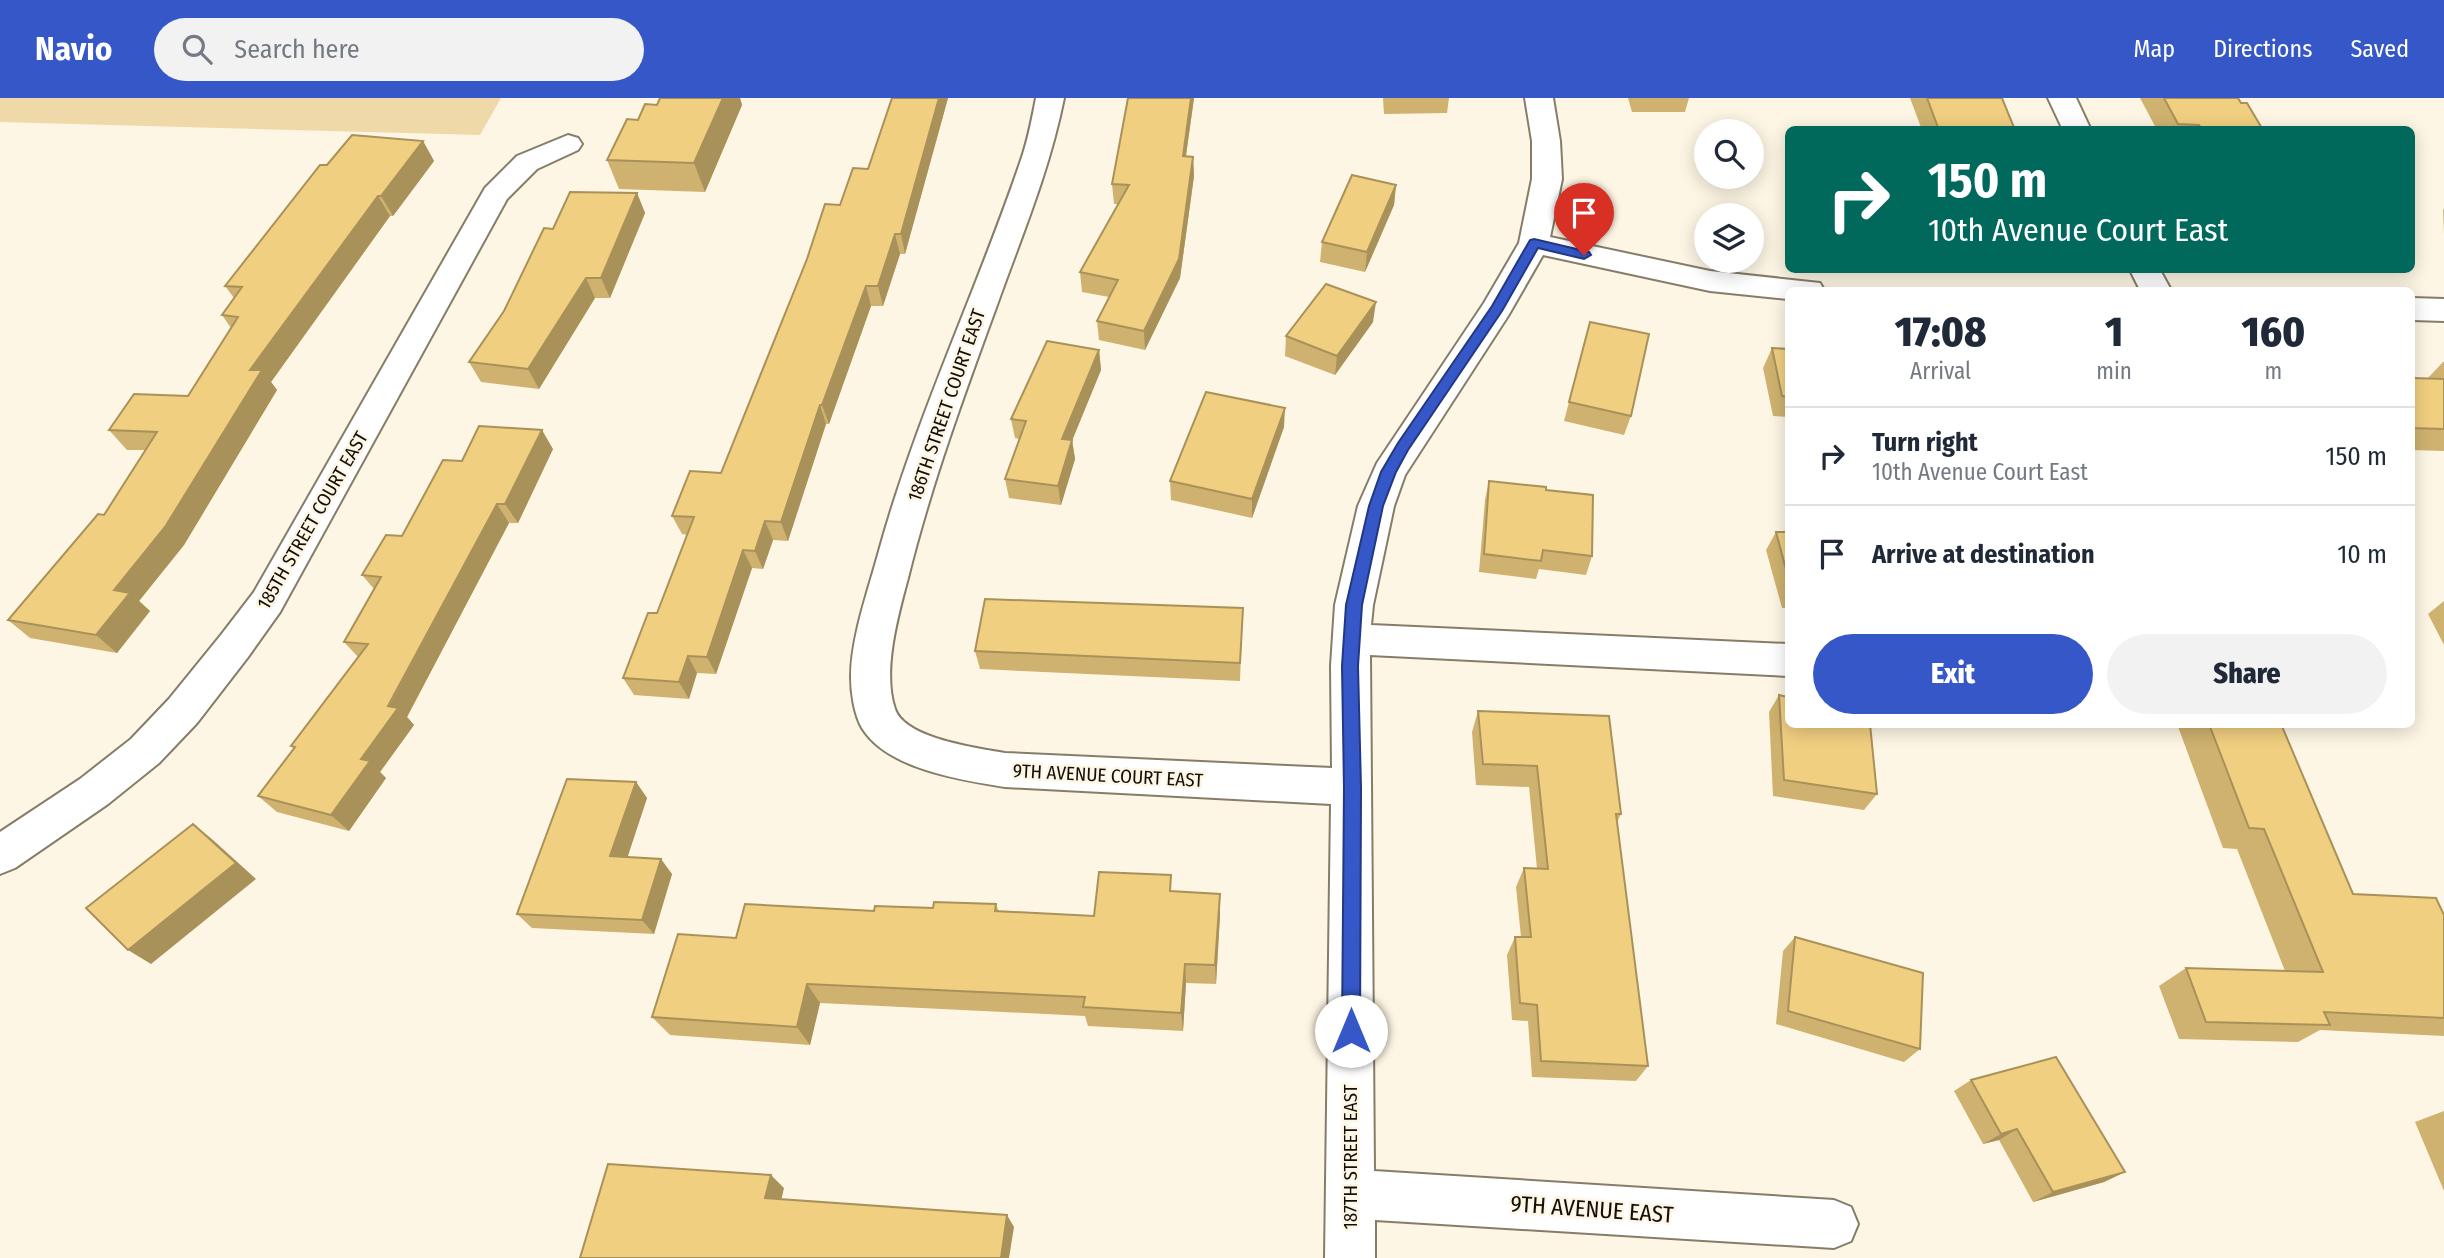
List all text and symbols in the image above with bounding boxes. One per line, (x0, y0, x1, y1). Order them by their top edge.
search box (154, 18, 644, 81)
text: Navio (35, 29, 112, 69)
icon: search (178, 30, 216, 68)
text: Search here (234, 34, 360, 65)
text: Map (2134, 35, 2175, 63)
text: Directions (2213, 35, 2312, 63)
text: Saved (2350, 35, 2409, 63)
map controls (1694, 119, 1764, 273)
button: search (1694, 119, 1764, 189)
text: 150 m (1928, 151, 2047, 210)
icon: right (1813, 154, 1904, 245)
pin (1554, 183, 1614, 255)
icon: arrive (1565, 194, 1603, 232)
button: layers (1694, 203, 1764, 273)
text: 10th Avenue Court East (1928, 211, 2228, 249)
street label: 186TH STREET COURT EAST (903, 306, 990, 504)
text: 17:08 (1895, 307, 1987, 357)
text: 1 (2105, 307, 2123, 357)
text: 160 (2241, 307, 2305, 357)
text: Arrival (1910, 357, 1971, 385)
text: min (2096, 357, 2132, 385)
text: m (2265, 357, 2282, 385)
street label: 185TH STREET COURT EAST (252, 427, 373, 613)
text: Turn right (1872, 427, 1978, 458)
icon: right (1813, 437, 1851, 475)
text: 150 m (2325, 441, 2387, 472)
text: 10th Avenue Court East (1872, 458, 2088, 486)
icon: arrive (1813, 535, 1851, 573)
text: Arrive at destination (1872, 539, 2095, 570)
text: 10 m (2337, 539, 2387, 570)
button: Exit (1813, 634, 2093, 714)
button: Share (2107, 634, 2387, 714)
street label: 9TH AVENUE COURT EAST (1012, 759, 1204, 792)
position arrow (1314, 994, 1388, 1068)
street label: 187TH STREET EAST (1339, 1084, 1362, 1230)
street label: 9TH AVENUE EAST (1510, 1189, 1675, 1229)

